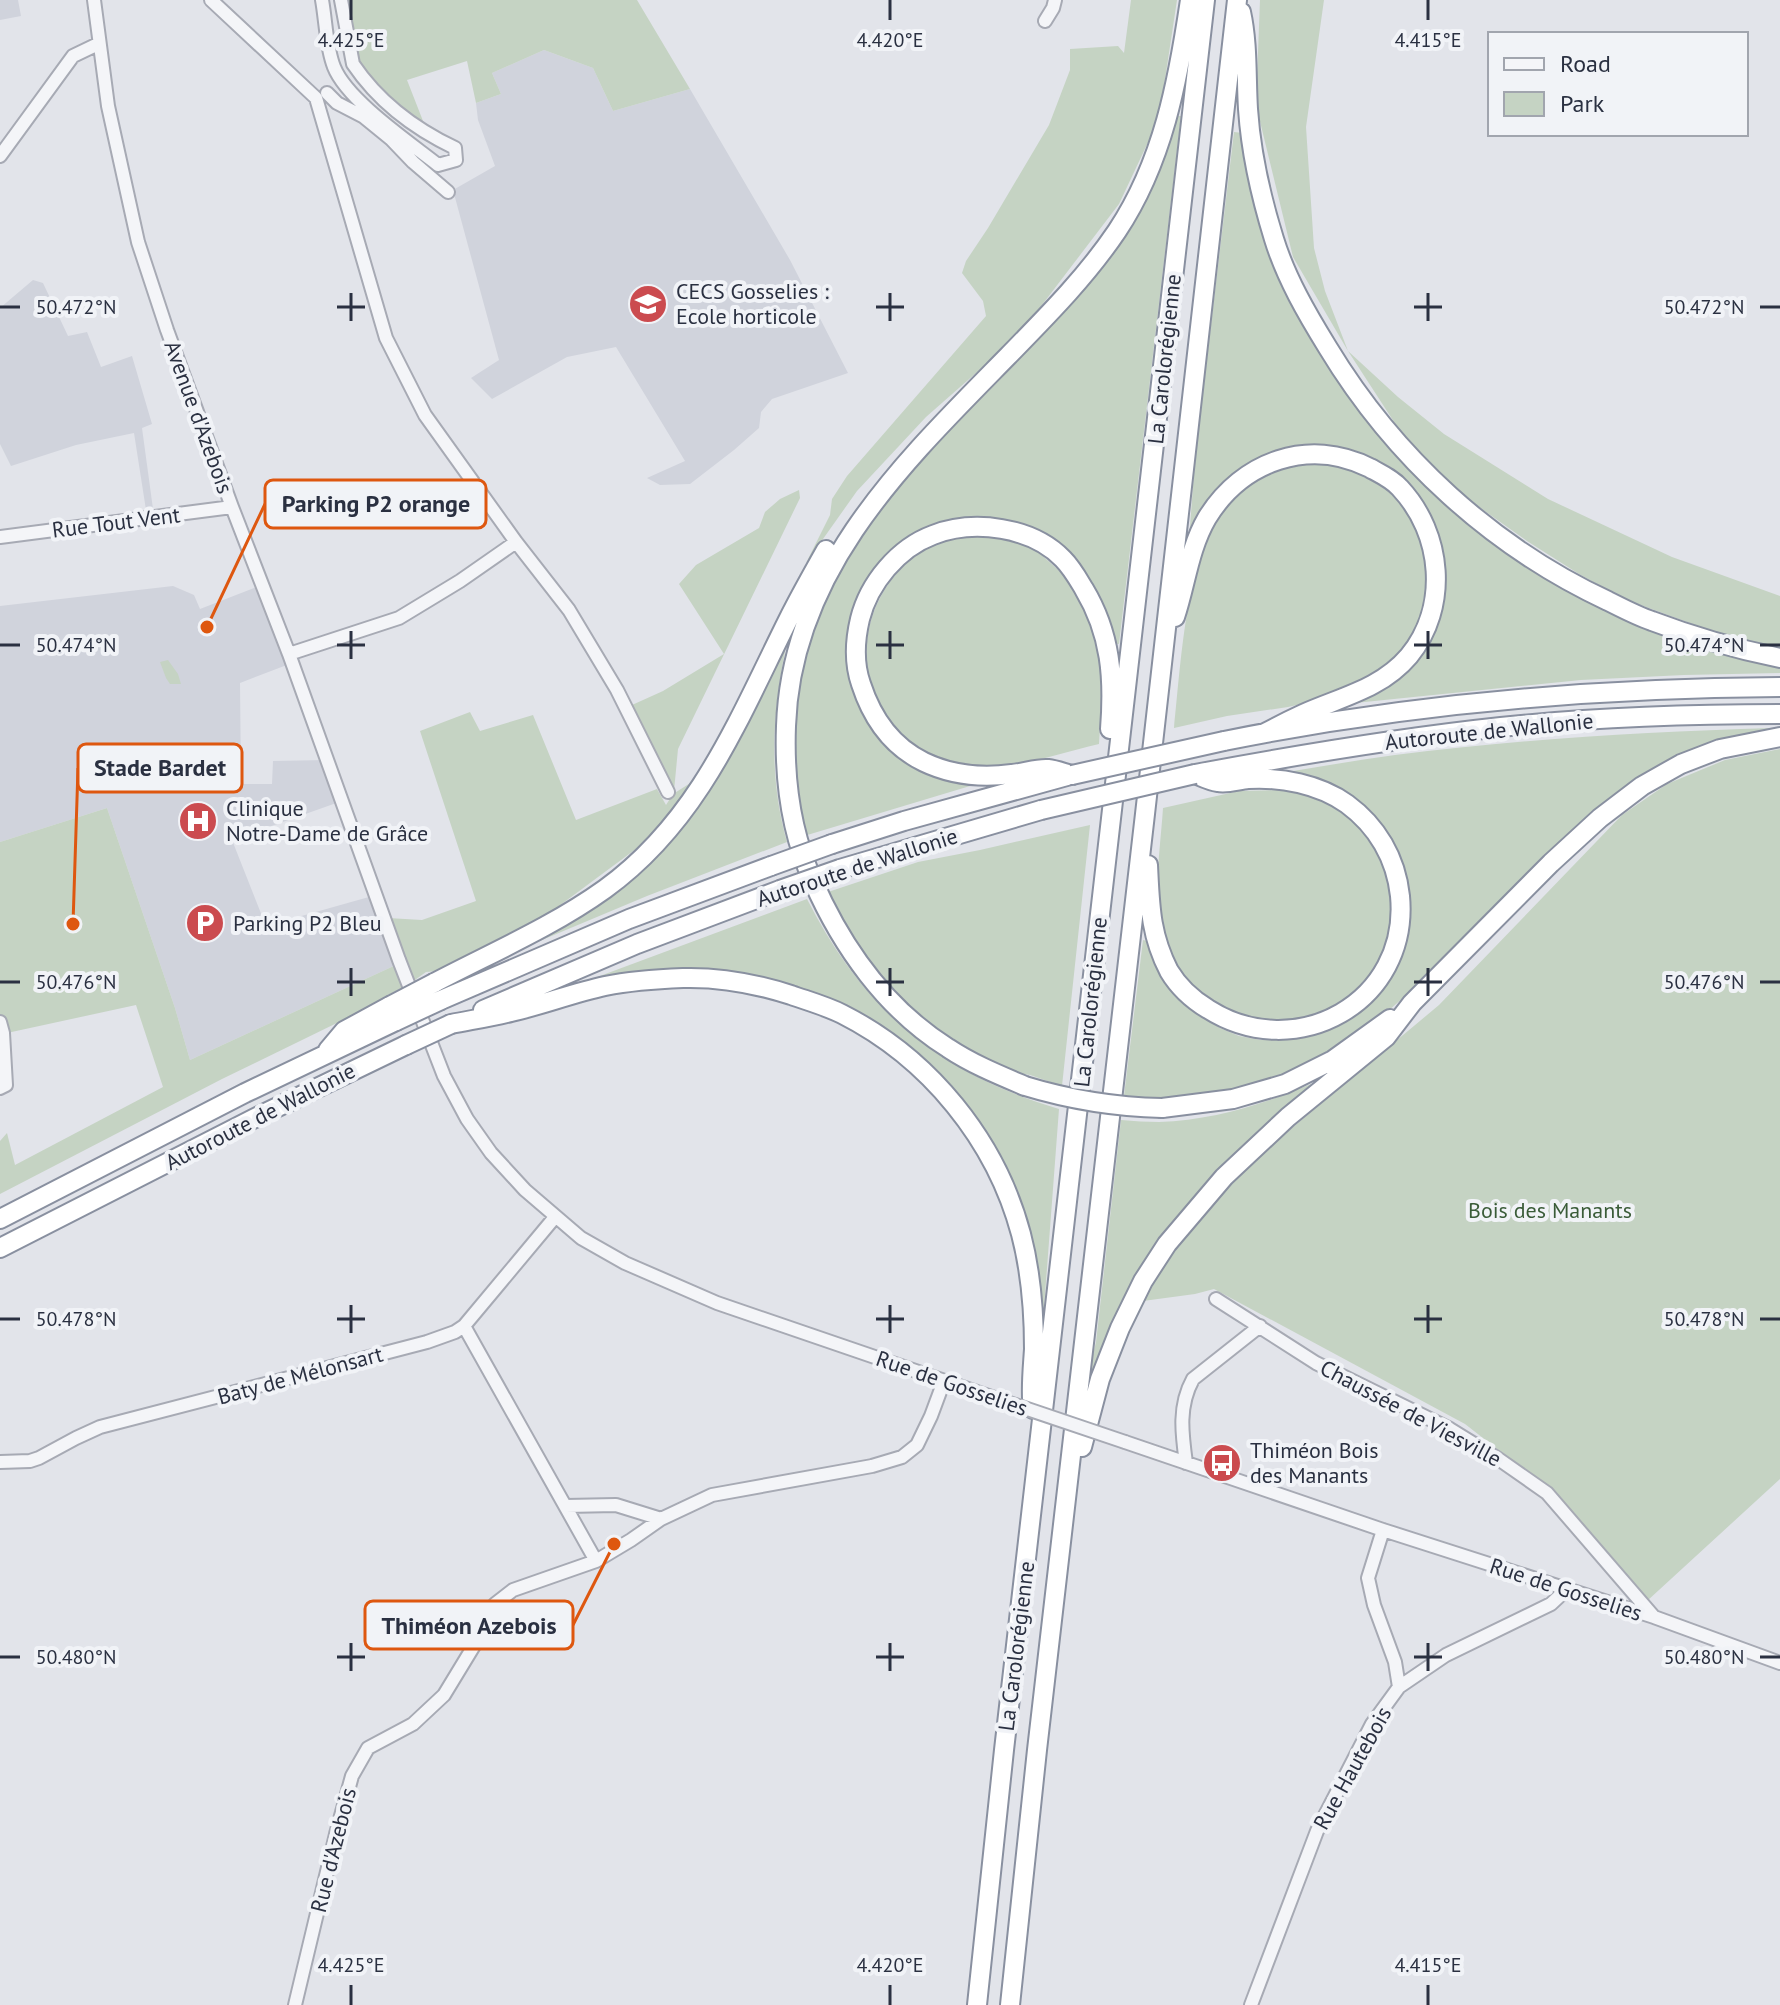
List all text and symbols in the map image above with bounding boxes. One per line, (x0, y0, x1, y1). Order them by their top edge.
text: 4.425°E (317, 27, 385, 53)
text: 4.420°E (856, 27, 924, 53)
text: 4.415°E (1394, 27, 1462, 53)
legend (1488, 32, 1748, 136)
text: Road (1560, 48, 1611, 79)
text: Park (1560, 88, 1605, 119)
street label: La Carolorégienne (1141, 273, 1187, 445)
place label: CECS Gosselies : Ecole horticole (676, 277, 829, 330)
school or university icon: CECS Gosselies : Ecole horticole (627, 283, 669, 325)
text: 50.472°N (36, 294, 116, 320)
text: 50.472°N (1664, 294, 1744, 320)
street label: Avenue d'Azebois (158, 337, 240, 497)
callout: Parking P2 orange (265, 480, 486, 528)
text: Parking P2 orange (282, 488, 470, 519)
street label: Rue Tout Vent (50, 500, 182, 544)
text: 50.474°N (36, 632, 116, 658)
text: 50.474°N (1664, 632, 1744, 658)
street label: Autoroute de Wallonie (1383, 706, 1595, 756)
callout: Stade Bardet (78, 744, 242, 792)
text: Stade Bardet (94, 752, 227, 783)
place label: Clinique Notre-Dame de Grâce (226, 794, 428, 847)
hospital icon: Clinique Notre-Dame de Grâce (177, 800, 219, 842)
street label: Autoroute de Wallonie (753, 821, 961, 913)
parking icon: Parking P2 Bleu (184, 902, 226, 944)
place label: Parking P2 Bleu (233, 909, 382, 937)
street label: La Carolorégienne (1067, 916, 1113, 1088)
text: 50.476°N (36, 969, 116, 995)
text: 50.476°N (1664, 969, 1744, 995)
street label: Autoroute de Wallonie (160, 1056, 360, 1176)
park label: Bois des Manants (1468, 1196, 1632, 1224)
text: 50.478°N (36, 1306, 116, 1332)
text: 50.478°N (1664, 1306, 1744, 1332)
street label: Baty de Mélonsart (214, 1339, 386, 1411)
street label: Rue de Gosselies (873, 1344, 1031, 1422)
street label: Chaussée de Viesville (1315, 1353, 1507, 1473)
place label: Thiméon Bois des Manants (1250, 1436, 1378, 1489)
bus stop icon: Thiméon Bois des Manants (1201, 1442, 1243, 1484)
street label: Rue de Gosselies (1486, 1551, 1646, 1627)
street label: La Carolorégienne (992, 1560, 1040, 1732)
callout: Thiméon Azebois (365, 1601, 573, 1649)
text: Thiméon Azebois (381, 1610, 557, 1641)
text: 50.480°N (36, 1644, 116, 1670)
text: 50.480°N (1664, 1644, 1744, 1670)
street label: Rue Hautebois (1307, 1701, 1397, 1835)
street label: Rue d'Azebois (304, 1785, 362, 1915)
text: 4.425°E (317, 1952, 385, 1978)
text: 4.420°E (856, 1952, 924, 1978)
text: 4.415°E (1394, 1952, 1462, 1978)

